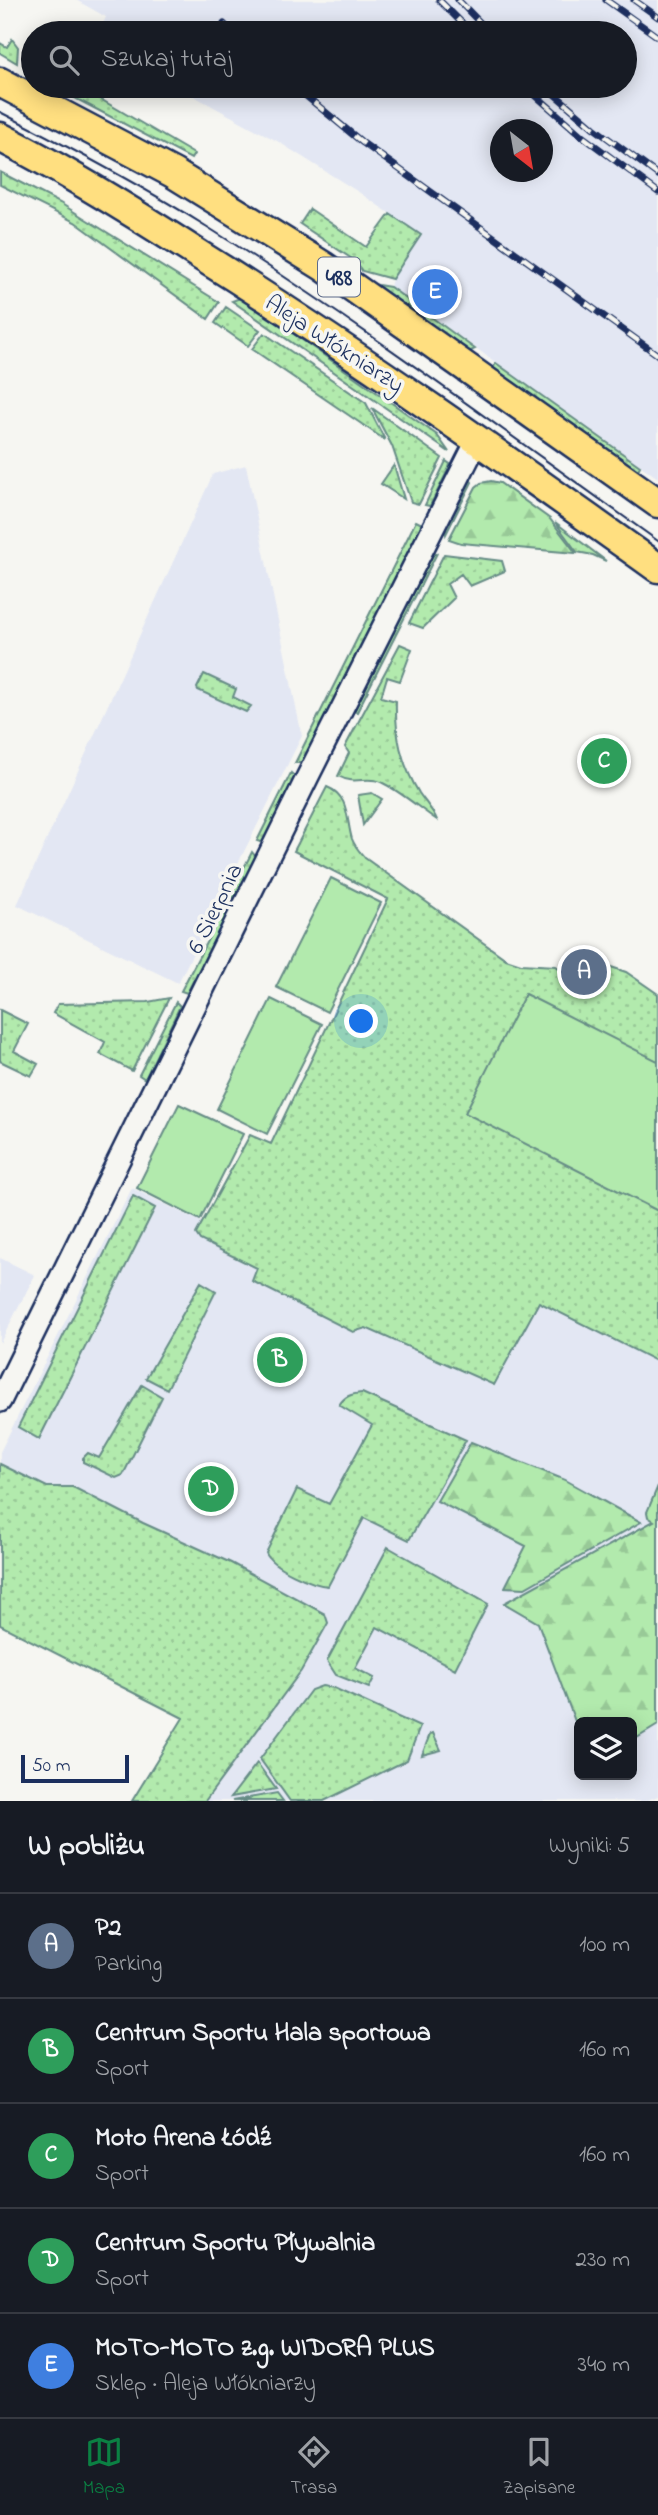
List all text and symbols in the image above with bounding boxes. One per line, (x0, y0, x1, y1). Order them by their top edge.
search box (21, 21, 637, 98)
icon: search (45, 41, 83, 79)
text: Szukaj tutaj (101, 41, 232, 79)
north arrow (490, 119, 553, 182)
road number: 488 (318, 258, 360, 296)
pin: E (412, 266, 458, 318)
street label: Aleja Włókniarzy (257, 287, 410, 404)
pin: C (581, 735, 627, 787)
street label: 6 Sierpnia (179, 858, 253, 960)
pin: A (561, 946, 607, 998)
your location (344, 1004, 378, 1038)
pin: B (257, 1334, 303, 1386)
pin: D (188, 1463, 234, 1515)
map controls (574, 1717, 637, 1780)
button: layers (574, 1717, 637, 1780)
scale bar (21, 1752, 130, 1784)
text: 50 m (32, 1753, 71, 1780)
text: W pobliżu (28, 1825, 145, 1869)
text: Wyniki: 5 (549, 1830, 630, 1863)
text: P2 (95, 1910, 121, 1948)
text: A (44, 1929, 58, 1962)
text: 100 m (579, 1929, 630, 1962)
text: Parking (95, 1948, 162, 1981)
text: Centrum Sportu Hala sportowa (95, 2015, 431, 2053)
text: B (43, 2034, 59, 2067)
text: 160 m (579, 2034, 630, 2067)
text: Sport (95, 2053, 149, 2086)
text: Moto Arena Łódź (95, 2120, 271, 2158)
text: C (45, 2139, 57, 2172)
text: 160 m (579, 2139, 630, 2172)
text: Sport (95, 2158, 149, 2191)
text: Centrum Sportu Pływalnia (95, 2225, 375, 2263)
text: D (43, 2244, 59, 2277)
text: 230 m (576, 2244, 630, 2277)
text: Sport (95, 2263, 149, 2296)
text: MOTO-MOTO z.g. WIDORA PLUS (95, 2330, 435, 2368)
text: E (44, 2349, 58, 2382)
text: 340 m (577, 2349, 630, 2382)
text: Sklep · Aleja Włókniarzy (95, 2368, 316, 2401)
tab: Mapa (83, 2433, 125, 2502)
tab: Trasa (290, 2433, 337, 2502)
tab: Zapisane (503, 2433, 575, 2502)

